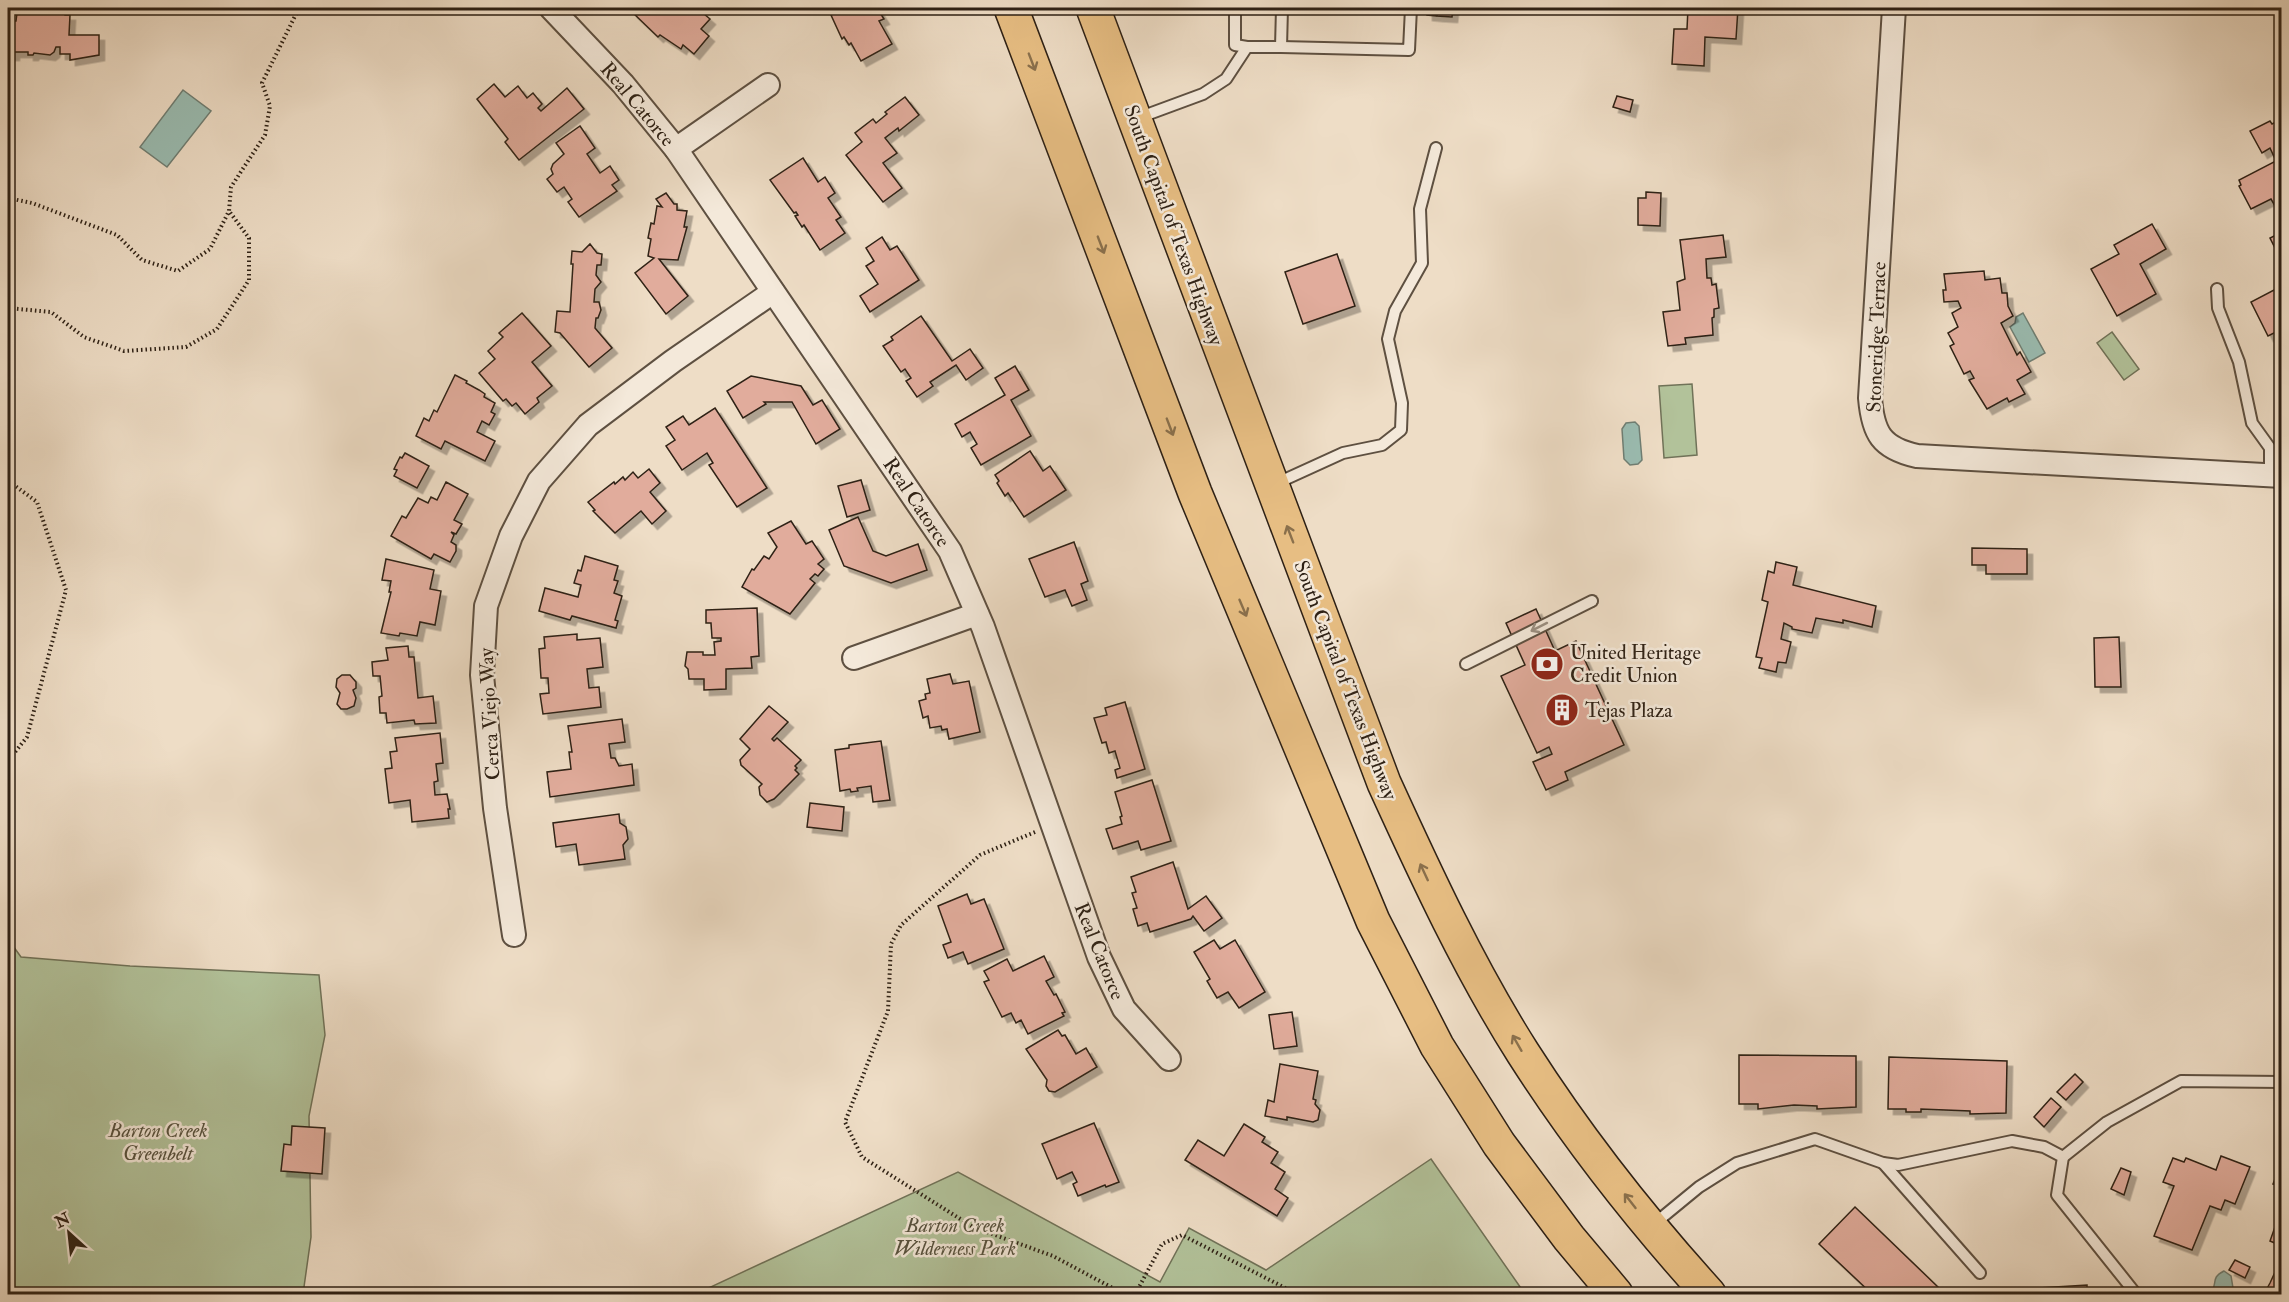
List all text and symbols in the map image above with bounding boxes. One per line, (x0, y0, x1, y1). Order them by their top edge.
one-way arrow (1027, 52, 1038, 71)
street label: Real Catorce (595, 57, 680, 152)
street label: South Capital of Texas Highway (1117, 101, 1229, 350)
one-way arrow (1096, 235, 1107, 253)
street label: Stoneridge Terrace (1861, 261, 1892, 413)
one-way arrow (1165, 417, 1176, 436)
street label: Real Catorce (878, 453, 956, 552)
one-way arrow (1284, 526, 1295, 544)
street label: South Capital of Texas Highway (1287, 557, 1403, 805)
one-way arrow (1238, 598, 1249, 616)
one-way arrow (1531, 622, 1549, 634)
place label: United Heritage Credit Union (1570, 640, 1701, 688)
street label: Cerca Viejo Way (473, 646, 505, 781)
bank icon: United Heritage Credit Union (1529, 646, 1565, 682)
building icon: Tejas Plaza (1544, 692, 1580, 728)
place label: Tejas Plaza (1585, 698, 1673, 723)
one-way arrow (1418, 863, 1430, 881)
street label: Real Catorce (1069, 899, 1130, 1003)
one-way arrow (1511, 1035, 1523, 1052)
park label: Barton Creek Greenbelt (108, 1118, 207, 1166)
one-way arrow (1624, 1194, 1637, 1210)
north arrow (39, 1203, 99, 1263)
text: N (51, 1208, 74, 1233)
park label: Barton Creek Wilderness Park (894, 1213, 1016, 1261)

